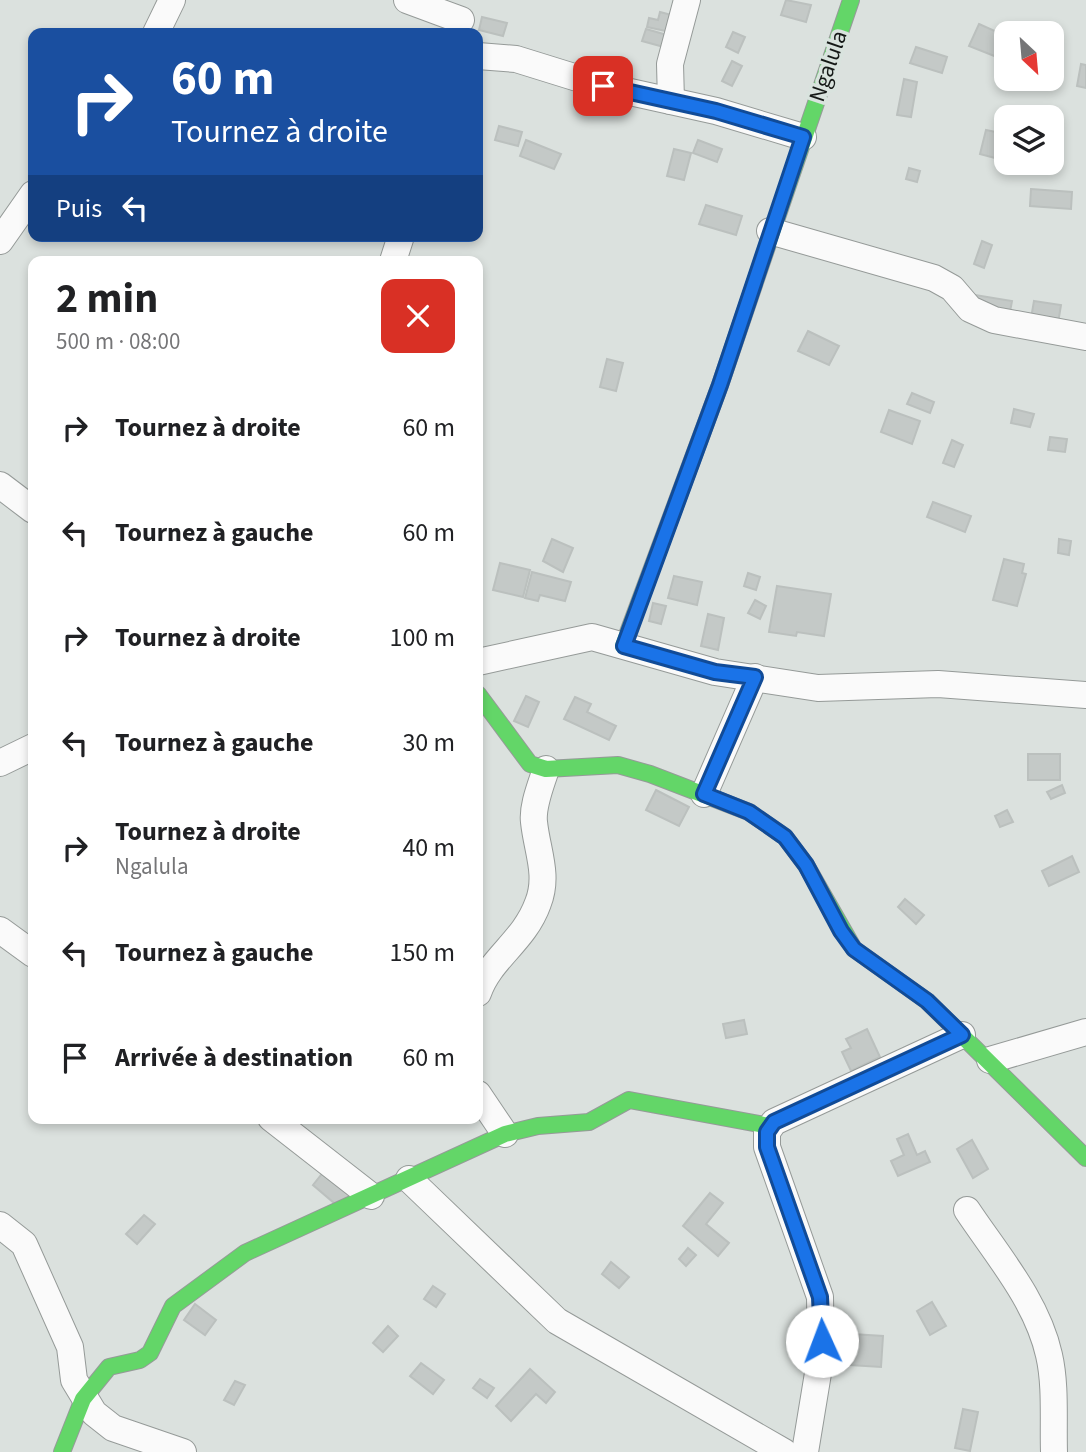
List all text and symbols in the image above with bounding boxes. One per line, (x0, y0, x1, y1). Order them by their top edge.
north arrow (994, 21, 1064, 91)
map controls (994, 21, 1064, 175)
street label: Ngalula (800, 26, 856, 106)
text: 60 m (171, 44, 275, 114)
icon: right (56, 56, 147, 147)
pin (573, 56, 633, 116)
icon: arrive (584, 67, 622, 105)
button: layers (994, 105, 1064, 175)
text: Tournez à droite (171, 109, 388, 155)
icon: left (116, 189, 154, 227)
text: Puis (56, 190, 102, 227)
text: 2 min (56, 269, 158, 329)
button: close (381, 279, 455, 353)
text: 500 m · 08:00 (56, 325, 180, 358)
icon: right (56, 409, 94, 447)
text: Tournez à droite (115, 409, 301, 446)
text: 60 m (402, 409, 455, 446)
icon: left (56, 514, 94, 552)
text: Tournez à gauche (115, 514, 314, 551)
text: 60 m (402, 514, 455, 551)
icon: right (56, 619, 94, 657)
text: Tournez à droite (115, 619, 301, 656)
text: 100 m (389, 619, 455, 656)
icon: left (56, 724, 94, 762)
text: Tournez à gauche (115, 724, 314, 761)
text: 30 m (402, 724, 455, 761)
text: Tournez à droite (115, 813, 301, 850)
icon: right (56, 829, 94, 867)
text: 40 m (402, 829, 455, 866)
text: Ngalula (115, 850, 189, 883)
icon: left (56, 934, 94, 972)
text: Tournez à gauche (115, 934, 314, 971)
text: 150 m (389, 934, 455, 971)
icon: arrive (56, 1039, 94, 1077)
text: Arrivée à destination (115, 1039, 353, 1076)
text: 60 m (402, 1039, 455, 1076)
position arrow (785, 1304, 859, 1378)

